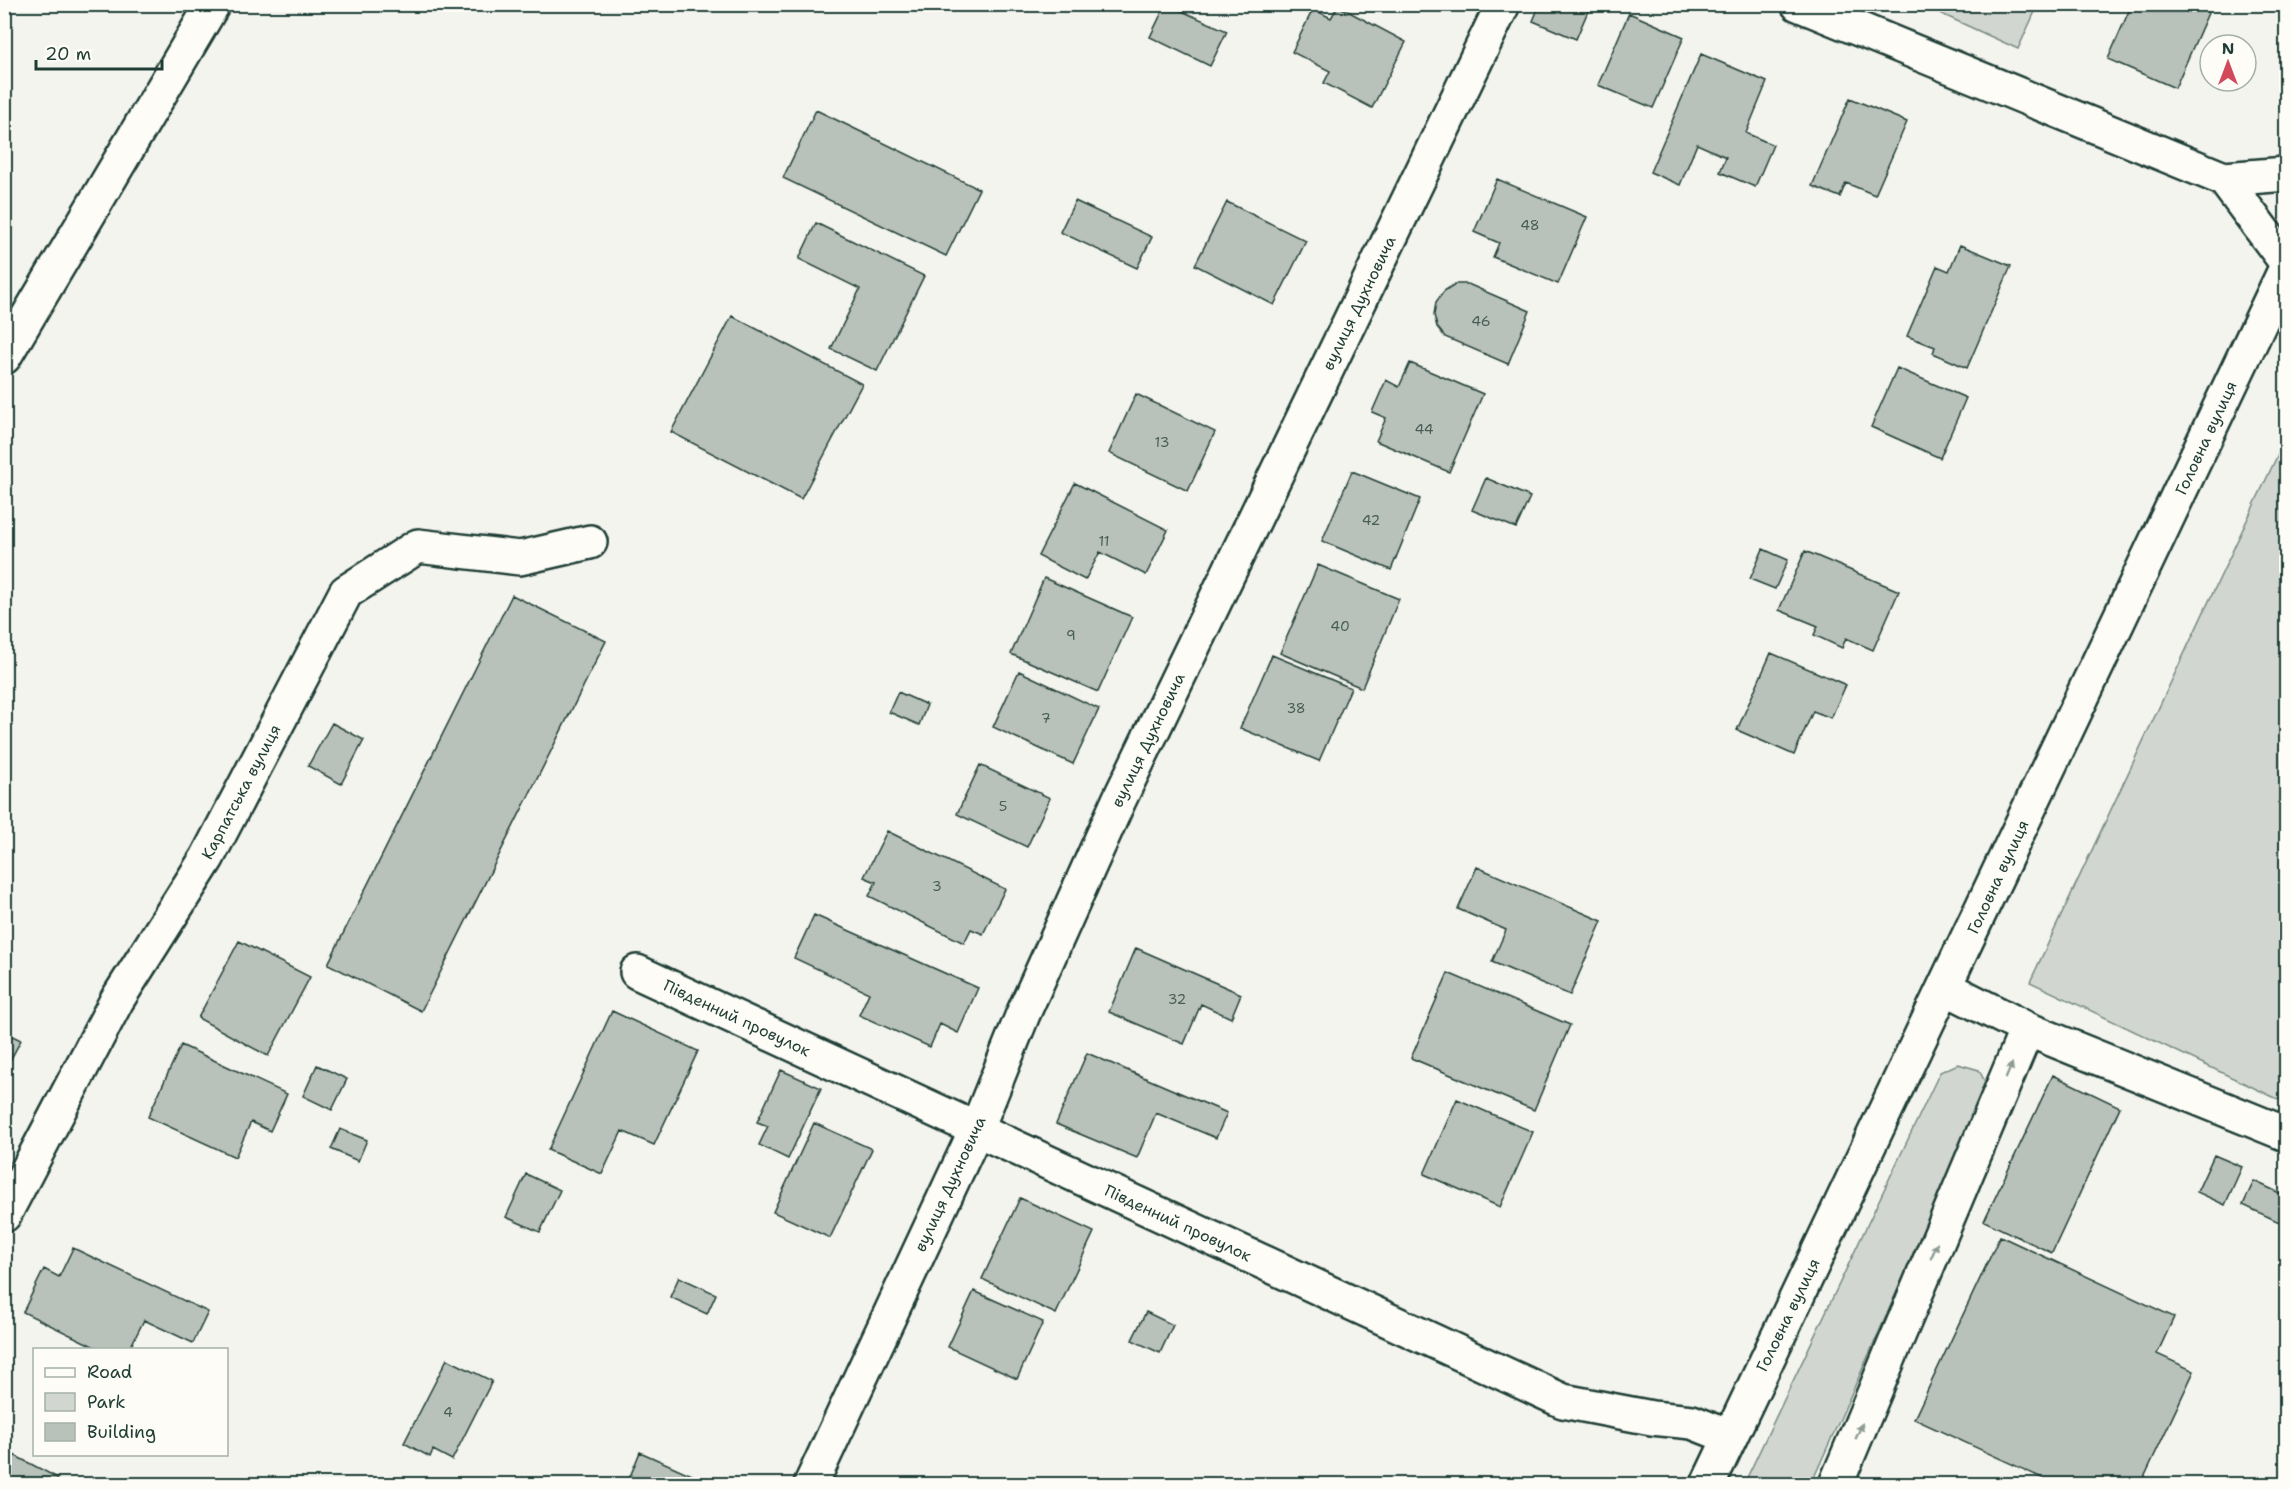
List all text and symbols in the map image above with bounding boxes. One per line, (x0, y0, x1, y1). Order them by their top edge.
scale bar (36, 33, 162, 71)
north arrow (2198, 33, 2258, 93)
text: N (2222, 38, 2234, 59)
text: 20 m (45, 42, 91, 66)
house number: 48 (1520, 216, 1540, 234)
street label: вулиця Духновича (1317, 232, 1401, 374)
house number: 46 (1471, 312, 1491, 330)
street label: Головна вулиця (2170, 378, 2242, 498)
house number: 44 (1414, 420, 1434, 438)
house number: 13 (1155, 433, 1169, 451)
house number: 42 (1362, 511, 1380, 529)
house number: 11 (1098, 532, 1110, 550)
house number: 40 (1330, 617, 1350, 635)
house number: 9 (1066, 626, 1076, 644)
street label: вулиця Духновича (1106, 669, 1190, 811)
house number: 38 (1286, 699, 1306, 717)
house number: 7 (1041, 709, 1051, 727)
street label: Карпатська вулиця (197, 721, 285, 863)
house number: 5 (999, 797, 1007, 815)
street label: Головна вулиця (1962, 817, 2034, 937)
house number: 3 (932, 877, 942, 895)
street label: Південний провулок (660, 975, 814, 1061)
house number: 32 (1168, 990, 1186, 1008)
one-way arrow (2004, 1061, 2014, 1079)
street label: вулиця Духновича (909, 1113, 991, 1255)
street label: Південний провулок (1101, 1180, 1255, 1266)
one-way arrow (1929, 1241, 1939, 1259)
street label: Головна вулиця (1751, 1255, 1825, 1375)
legend (33, 1348, 228, 1456)
text: Road (87, 1360, 132, 1384)
text: Park (87, 1390, 126, 1414)
house number: 4 (443, 1403, 453, 1421)
text: Building (87, 1420, 156, 1444)
one-way arrow (1855, 1422, 1864, 1440)

